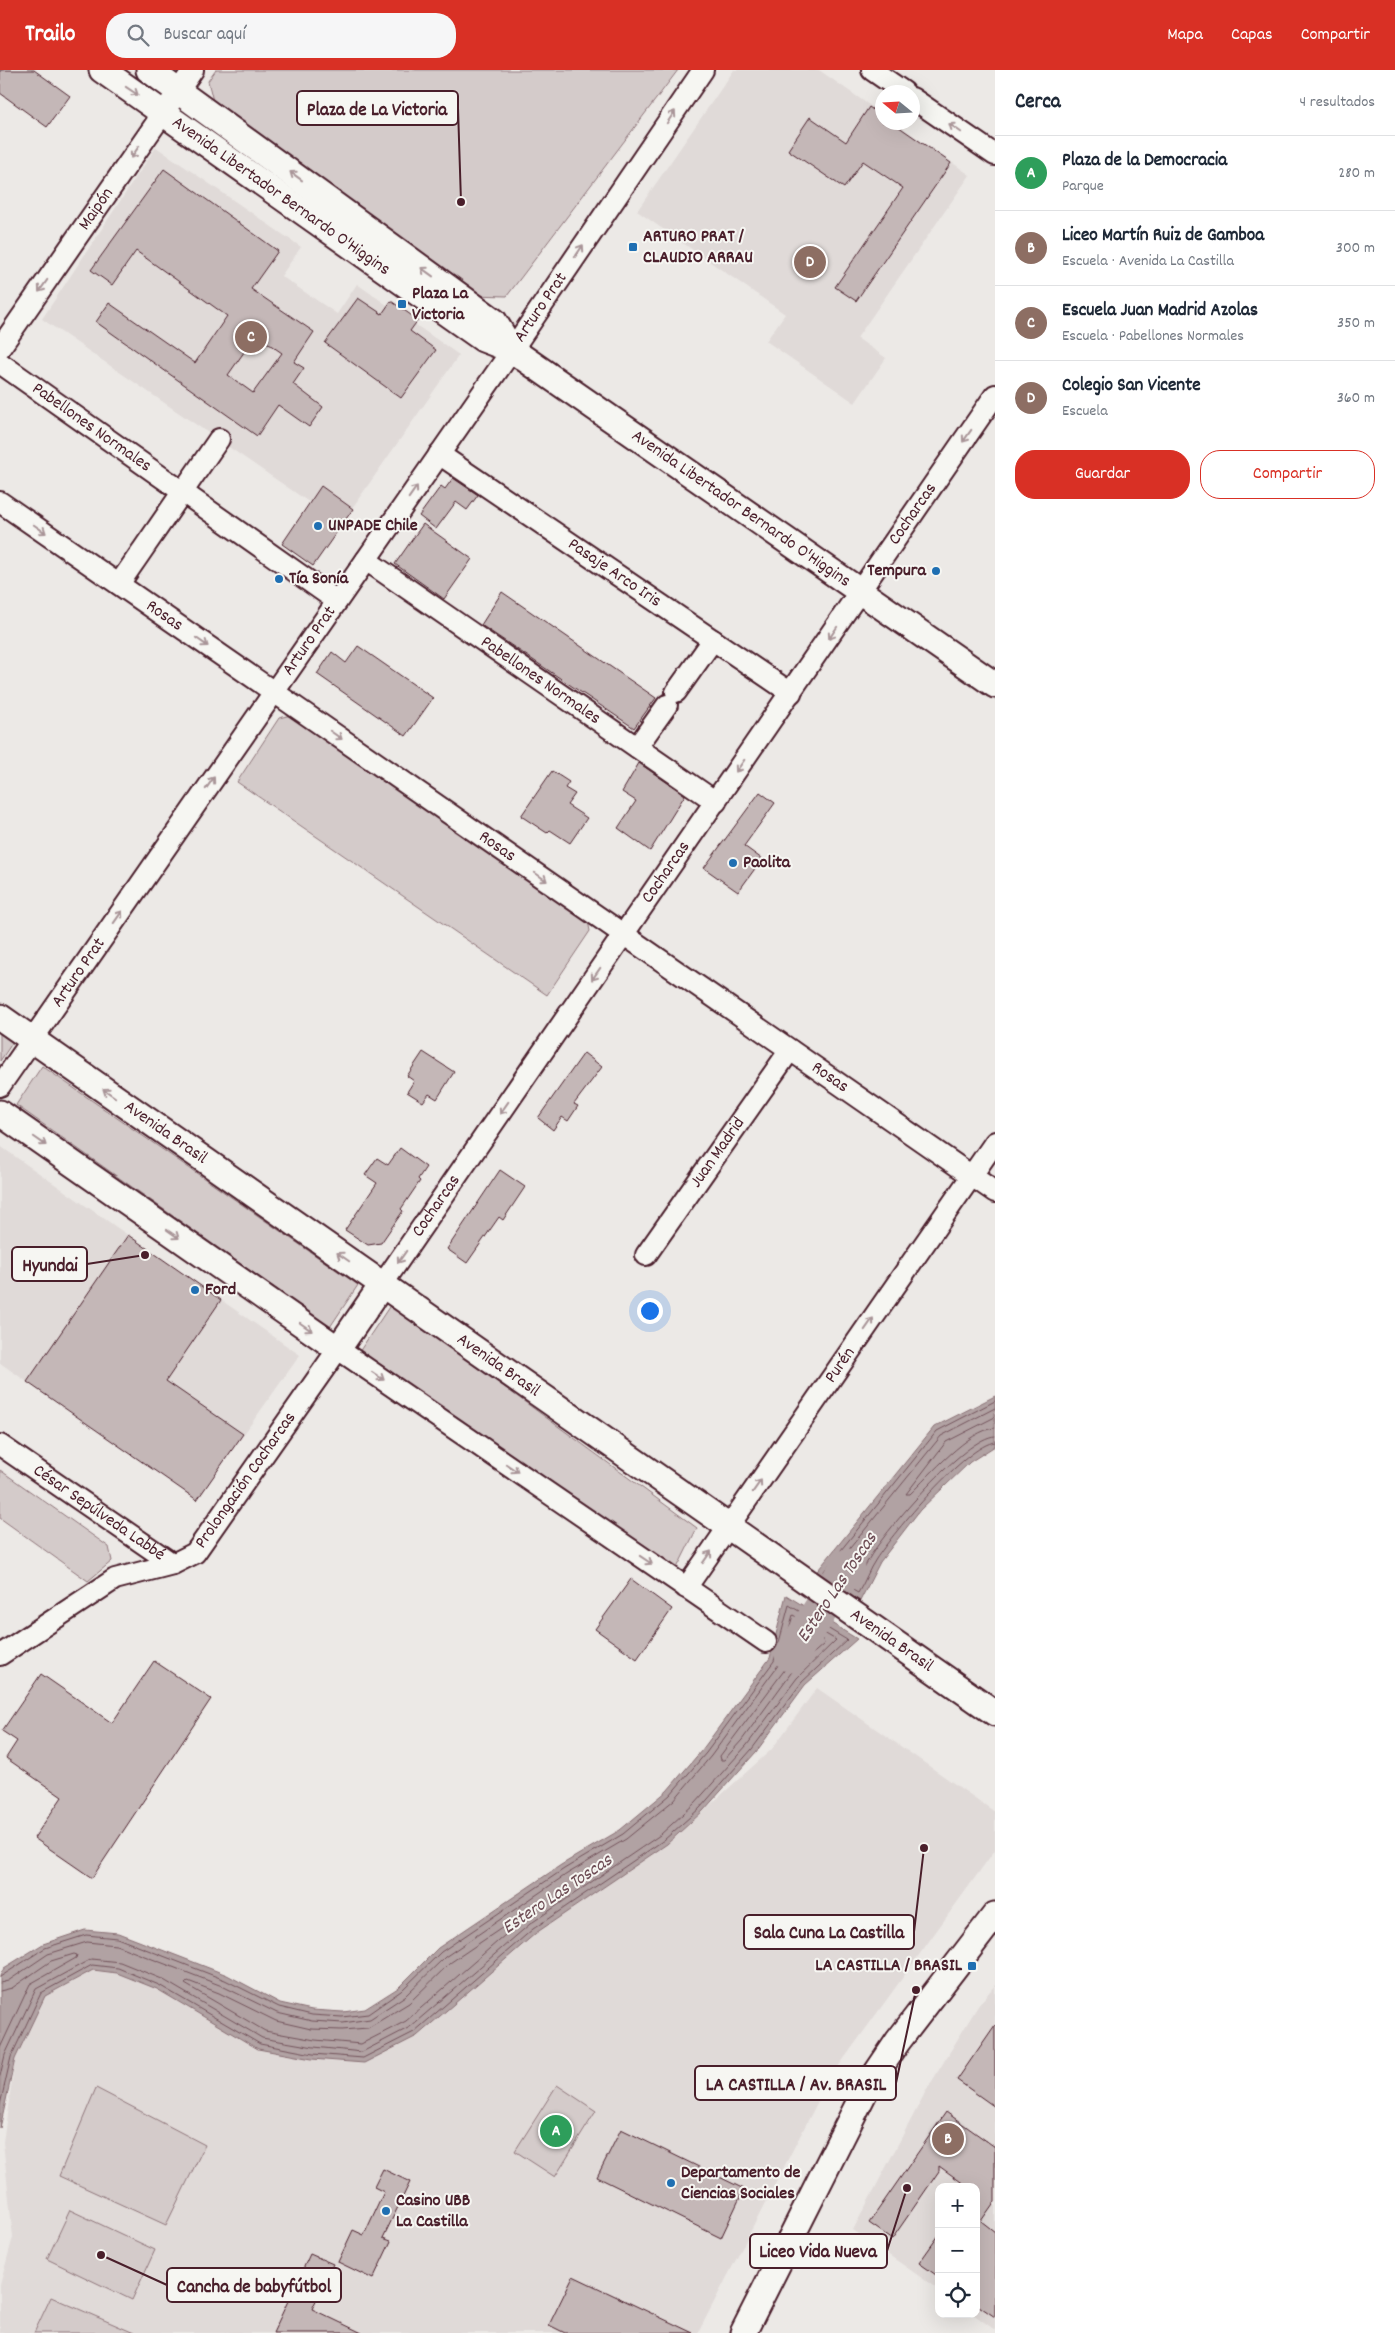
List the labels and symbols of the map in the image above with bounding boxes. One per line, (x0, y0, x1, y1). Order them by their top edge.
north arrow (875, 85, 920, 130)
one-way arrow (125, 86, 139, 96)
callout: Plaza de La Victoria (297, 91, 458, 125)
text: Plaza de La Victoria (307, 98, 448, 125)
street label: Avenida Libertador Bernardo O'Higgins (167, 111, 395, 282)
one-way arrow (666, 111, 676, 125)
one-way arrow (948, 123, 962, 133)
one-way arrow (130, 144, 140, 158)
one-way arrow (290, 170, 303, 181)
street label: Maipón (73, 183, 120, 236)
place label: ARTURO PRAT / CLAUDIO ARRAU (643, 225, 753, 271)
marker: ARTURO PRAT / CLAUDIO ARRAU (627, 241, 639, 253)
pin: D (794, 243, 826, 281)
one-way arrow (574, 245, 584, 259)
one-way arrow (421, 266, 434, 277)
street label: Arturo Prat (508, 267, 574, 347)
one-way arrow (38, 278, 48, 292)
place label: Plaza La Victoria (412, 282, 469, 328)
marker: Plaza La Victoria (396, 298, 408, 310)
pin: C (235, 318, 267, 356)
street label: Pabellones Normales (27, 377, 156, 479)
street label: Avenida Libertador Bernardo O'Higgins (626, 424, 856, 594)
one-way arrow (962, 428, 972, 442)
street label: Cocharcas (883, 478, 943, 550)
one-way arrow (408, 485, 418, 499)
place label: UNPADE Chile (328, 514, 418, 539)
marker: UNPADE Chile (312, 520, 324, 532)
one-way arrow (33, 524, 47, 534)
street label: Pasaje Arco Iris (562, 532, 666, 614)
place label: Tempura (867, 559, 927, 584)
marker: Tempura (930, 565, 942, 577)
place label: Tía Sonía (289, 567, 349, 592)
marker: Tía Sonía (273, 573, 285, 585)
street label: Rosas (141, 594, 188, 638)
street label: Arturo Prat (276, 601, 343, 681)
one-way arrow (828, 625, 838, 639)
street label: Pabellones Normales (475, 630, 606, 731)
one-way arrow (195, 637, 209, 647)
one-way arrow (329, 730, 343, 740)
one-way arrow (735, 759, 745, 773)
one-way arrow (205, 776, 215, 790)
street label: Rosas (473, 825, 521, 869)
street label: Cocharcas (636, 836, 697, 909)
place label: Paolita (743, 851, 791, 876)
marker: Paolita (727, 857, 739, 869)
one-way arrow (534, 872, 548, 882)
one-way arrow (113, 910, 123, 924)
street label: Arturo Prat (46, 933, 112, 1013)
one-way arrow (591, 967, 601, 981)
street label: Rosas (806, 1056, 854, 1099)
one-way arrow (102, 1088, 116, 1098)
street label: Avenida Brasil (119, 1095, 213, 1171)
one-way arrow (499, 1101, 509, 1115)
street label: Juan Madrid (684, 1112, 751, 1193)
one-way arrow (33, 1136, 47, 1146)
street label: Cocharcas (406, 1170, 467, 1242)
one-way arrow (166, 1229, 180, 1239)
callout: Hyundai (12, 1247, 87, 1281)
one-way arrow (397, 1249, 407, 1263)
one-way arrow (336, 1252, 350, 1262)
text: Hyundai (22, 1254, 78, 1281)
place label: Ford (205, 1278, 236, 1303)
marker: Ford (189, 1284, 201, 1296)
your location (637, 1298, 663, 1324)
one-way arrow (864, 1317, 874, 1331)
one-way arrow (299, 1322, 313, 1332)
street label: Avenida Brasil (451, 1328, 546, 1404)
street label: Purén (819, 1342, 862, 1388)
one-way arrow (371, 1371, 385, 1381)
street label: Prolongación Cocharcas (189, 1407, 303, 1554)
street label: César Sepúlveda Labbé (28, 1459, 170, 1567)
one-way arrow (505, 1463, 519, 1473)
one-way arrow (752, 1480, 762, 1494)
water label: Estero Las Toscas (791, 1527, 885, 1649)
one-way arrow (702, 1551, 713, 1564)
one-way arrow (639, 1555, 653, 1565)
street label: Avenida Brasil (845, 1603, 939, 1679)
water label: Estero Las Toscas (497, 1848, 619, 1942)
callout: Sala Cuna La Castilla (744, 1915, 914, 1949)
text: Sala Cuna La Castilla (754, 1921, 905, 1948)
place label: LA CASTILLA / BRASIL (815, 1954, 963, 1979)
marker: LA CASTILLA / BRASIL (966, 1960, 978, 1972)
callout: LA CASTILLA / Av. BRASIL (695, 2066, 896, 2100)
text: LA CASTILLA / Av. BRASIL (706, 2073, 887, 2100)
pin: A (540, 2112, 572, 2150)
pin: B (932, 2120, 964, 2158)
place label: Departamento de Ciencias Sociales (681, 2161, 801, 2207)
marker: Departamento de Ciencias Sociales (665, 2177, 677, 2189)
place label: Casino UBB La Castilla (396, 2189, 471, 2235)
marker: Casino UBB La Castilla (380, 2205, 392, 2217)
callout: Liceo Vida Nueva (750, 2234, 887, 2268)
text: Liceo Vida Nueva (759, 2240, 878, 2267)
callout: Cancha de babyfútbol (167, 2268, 341, 2302)
text: Cancha de babyfútbol (177, 2275, 332, 2302)

